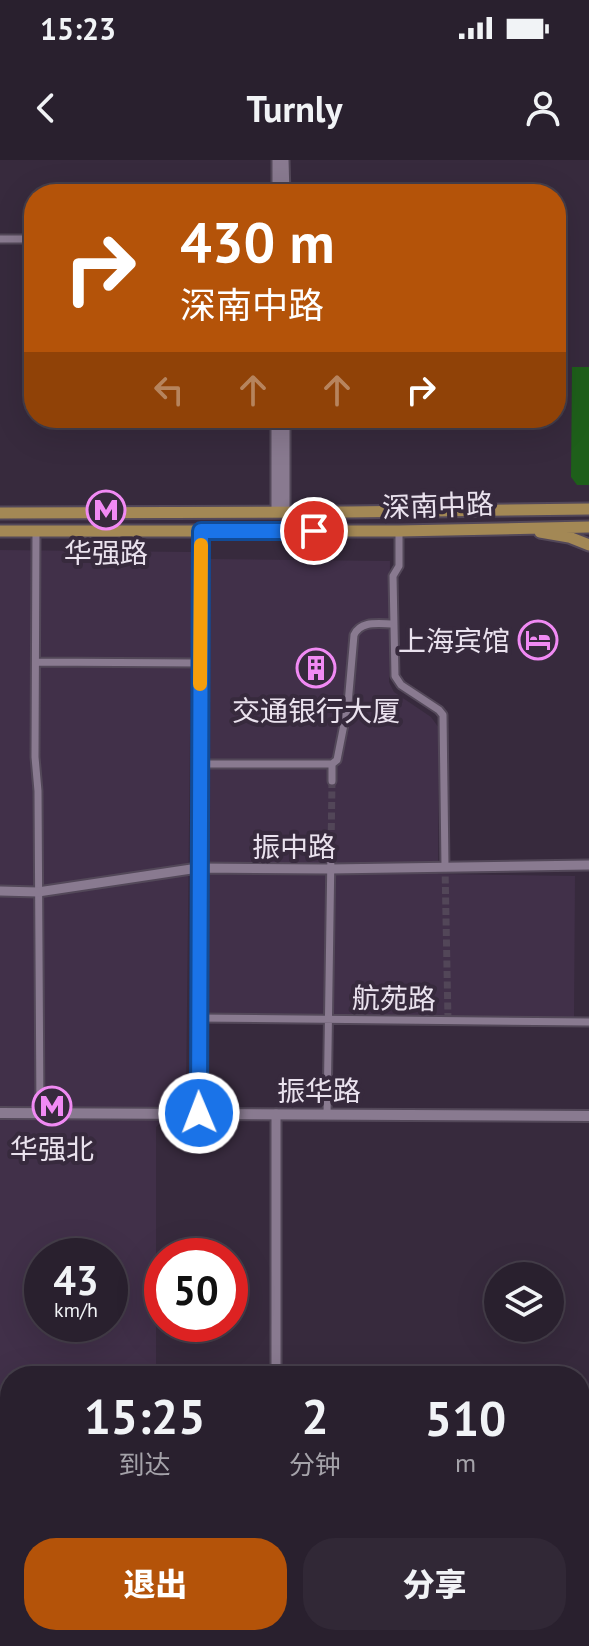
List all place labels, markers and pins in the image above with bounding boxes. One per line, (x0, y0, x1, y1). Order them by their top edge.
metro station icon: 华强路 (85, 489, 127, 531)
pin (280, 497, 348, 565)
place label: 华强路 (64, 534, 148, 571)
hotel icon: 上海宾馆 (517, 619, 559, 661)
place label: 上海宾馆 (398, 622, 510, 659)
building icon: 交通银行大厦 (295, 647, 337, 689)
place label: 交通银行大厦 (232, 692, 400, 729)
metro station icon: 华强北 (31, 1085, 73, 1127)
place label: 华强北 (10, 1130, 94, 1167)

